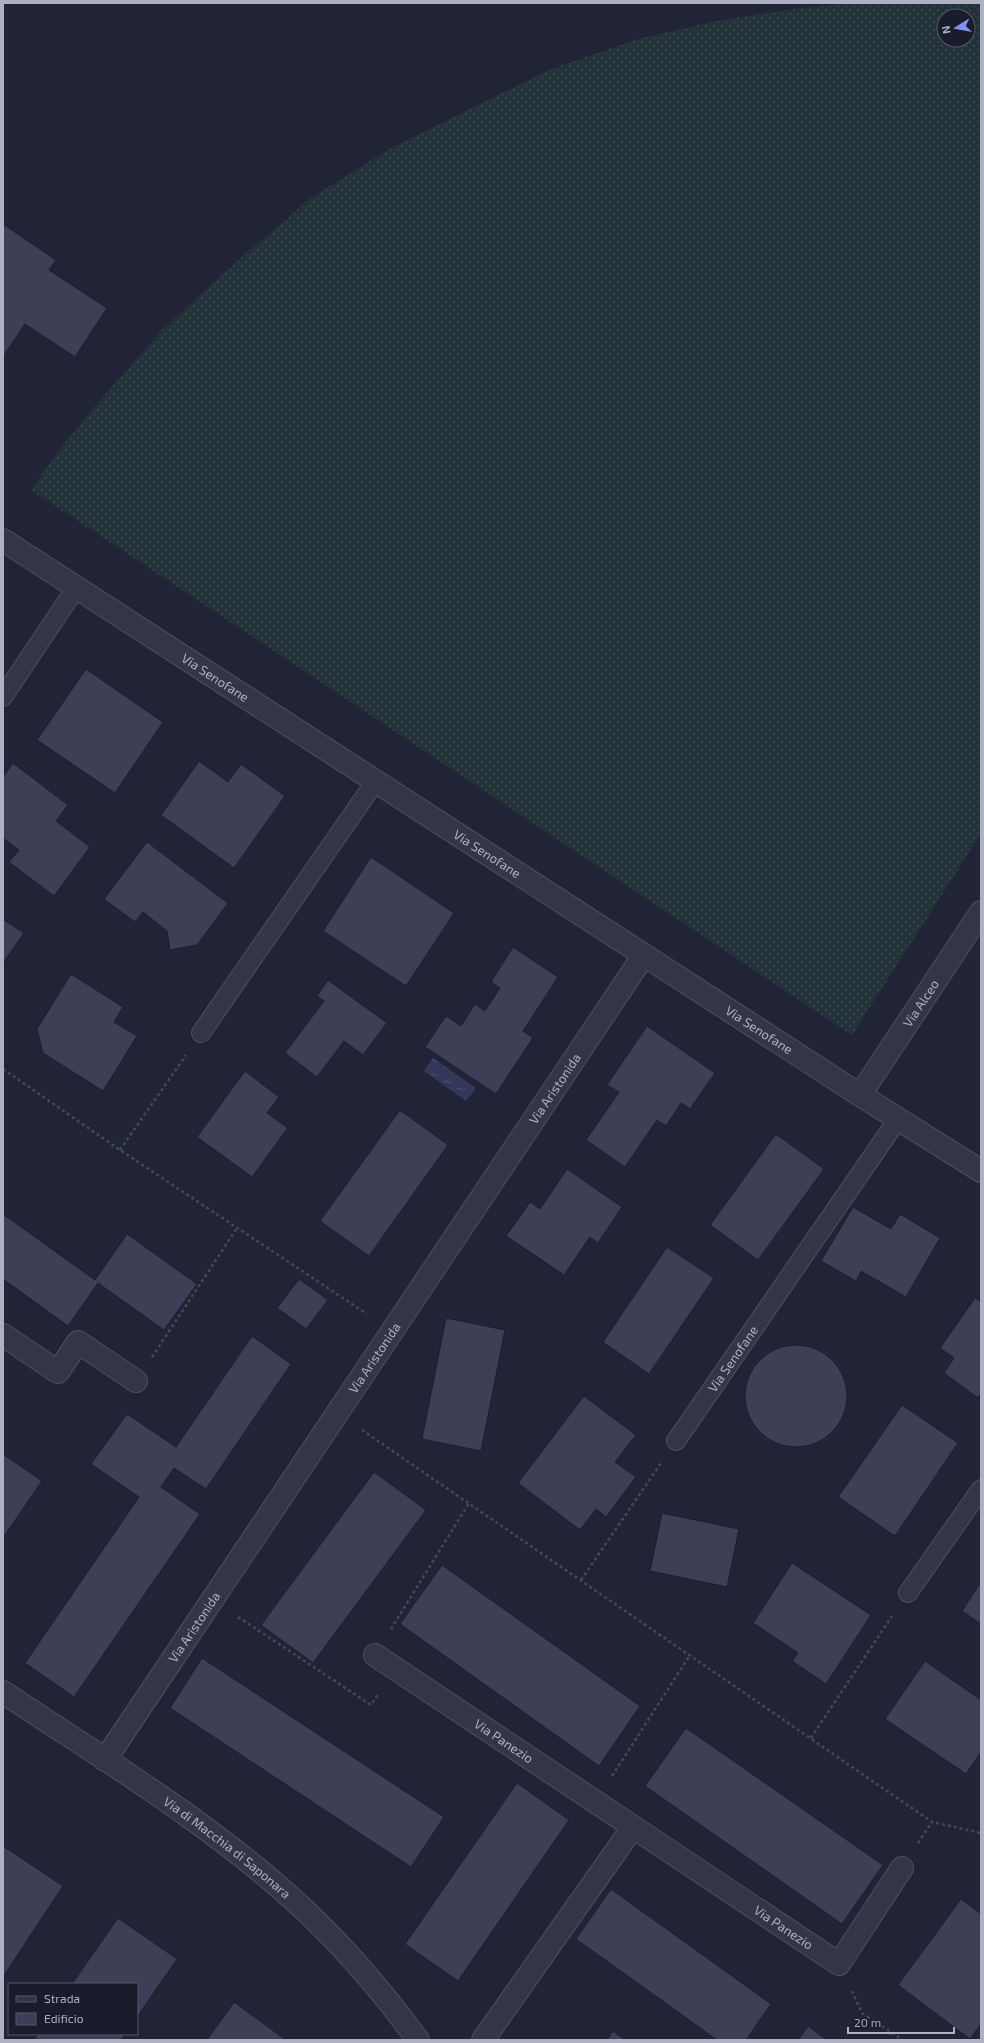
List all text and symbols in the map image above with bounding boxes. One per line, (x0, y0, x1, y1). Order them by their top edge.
north arrow (936, 8, 976, 48)
text: N (939, 25, 953, 35)
street label: Via Senofane (179, 650, 252, 705)
street label: Via Senofane (451, 826, 524, 881)
street label: Via Alceo (899, 977, 942, 1030)
street label: Via Senofane (723, 1002, 796, 1057)
street label: Via Aristonida (525, 1050, 584, 1127)
street label: Via Aristonida (345, 1319, 404, 1396)
street label: Via Senofane (704, 1322, 761, 1395)
street label: Via Aristonida (165, 1589, 223, 1665)
street label: Via Panezio (471, 1715, 537, 1766)
street label: Via di Macchia di Saponara (161, 1793, 294, 1902)
street label: Via Panezio (751, 1902, 816, 1953)
legend (8, 1983, 138, 2035)
text: Strada (44, 1991, 80, 2005)
scale bar (848, 2009, 954, 2035)
text: Edificio (44, 2011, 84, 2025)
text: 20 m (854, 2015, 881, 2029)

